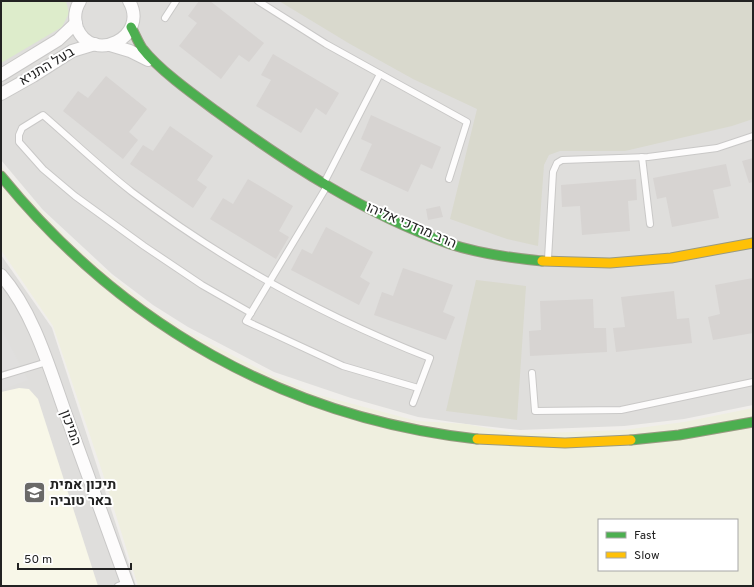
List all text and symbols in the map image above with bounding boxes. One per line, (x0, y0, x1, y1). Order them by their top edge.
street label: בעל התניא (16, 44, 78, 90)
street label: הרב מרדכי אליהו (363, 199, 459, 253)
street label: המיכון (56, 408, 84, 448)
place label: תיכון אמית באר טוביה (50, 477, 116, 510)
school or university icon: תיכון אמית באר טוביה (22, 480, 48, 506)
legend (598, 519, 738, 571)
text: Fast (634, 528, 656, 544)
scale bar (18, 545, 131, 571)
text: Slow (634, 548, 660, 564)
text: 50 m (24, 552, 52, 568)

